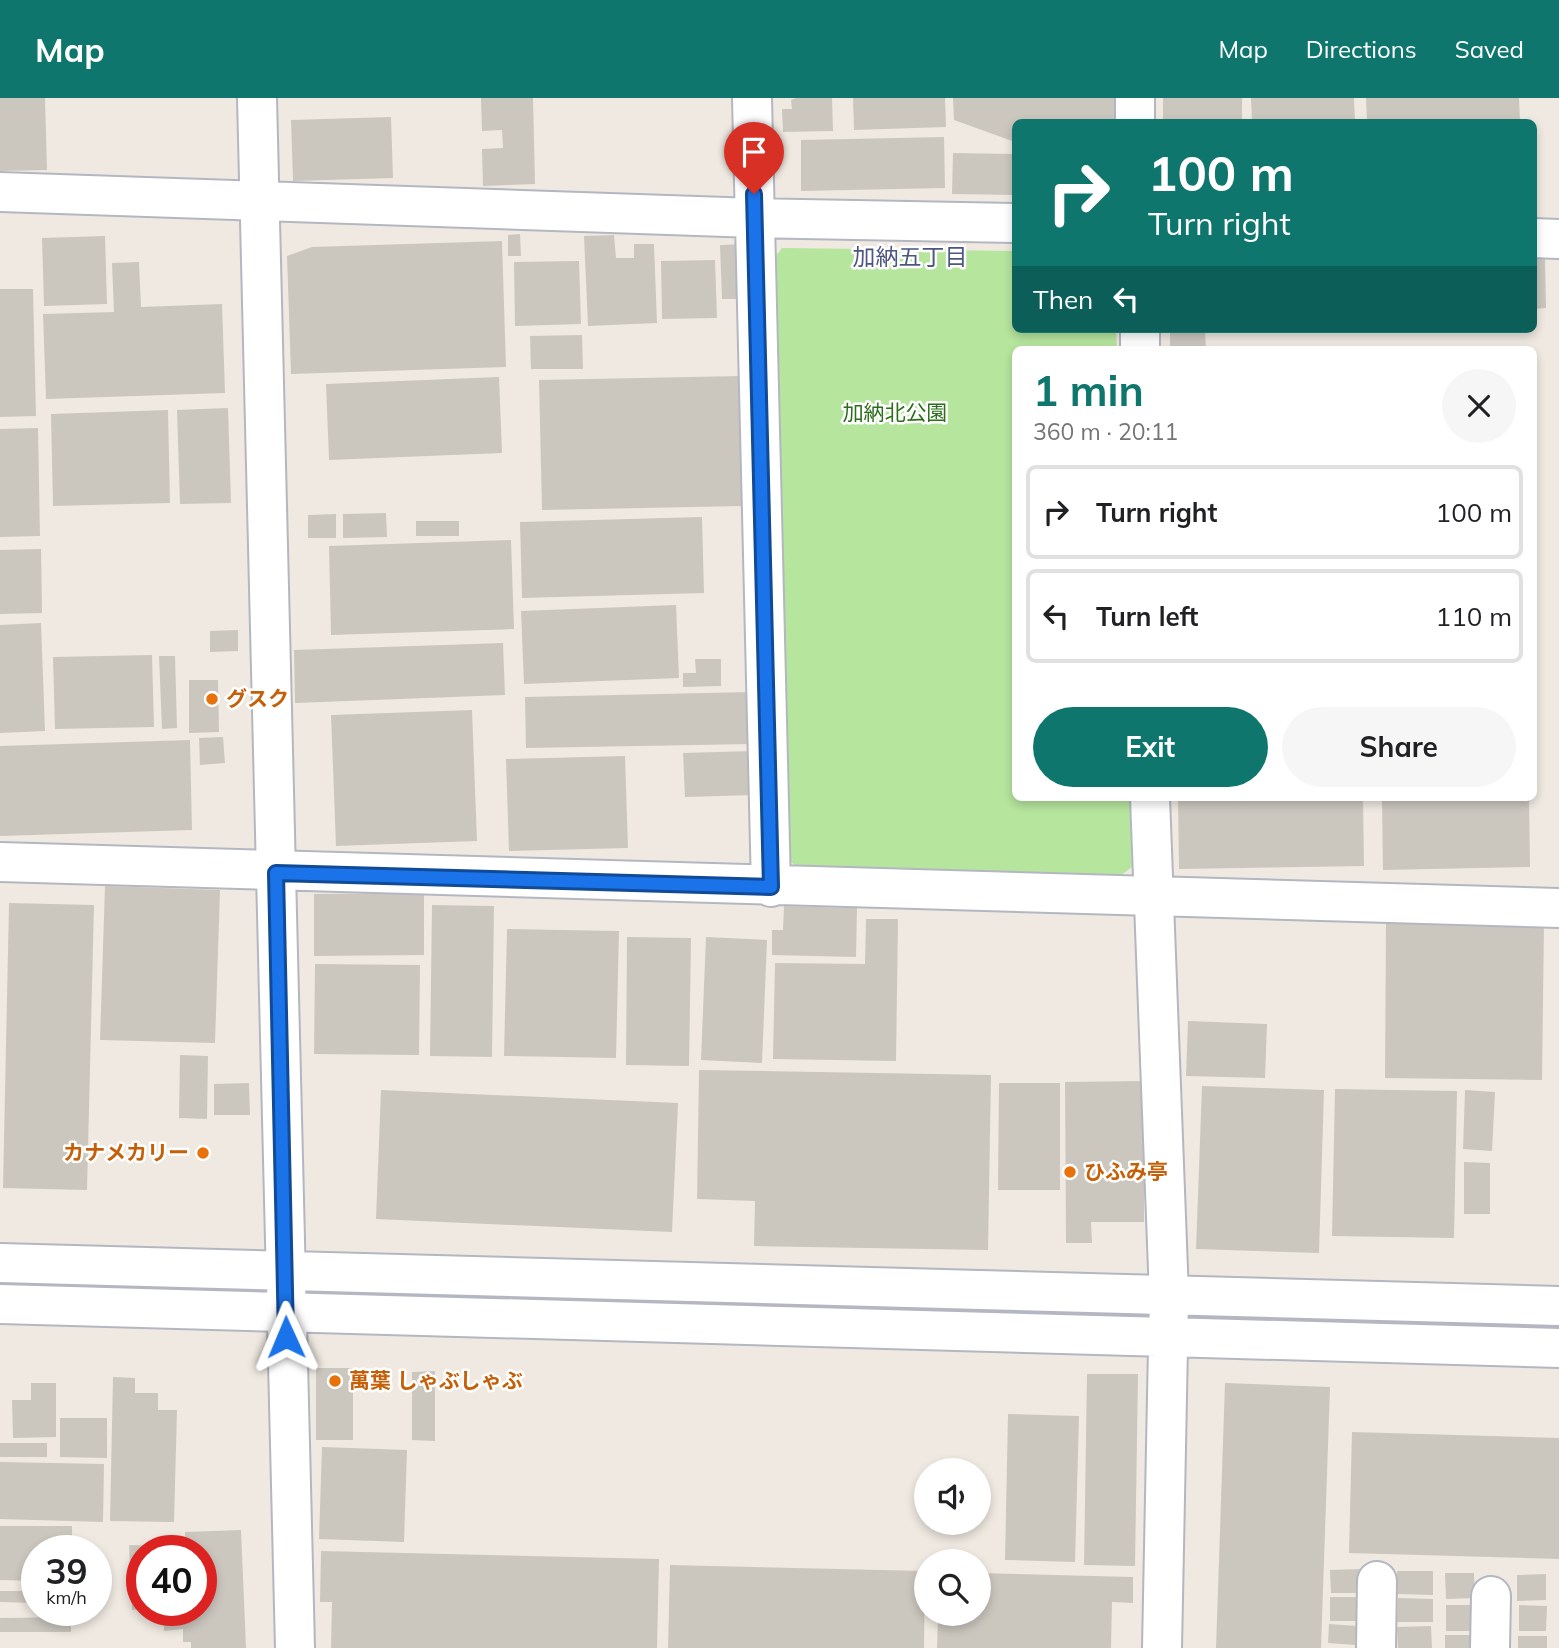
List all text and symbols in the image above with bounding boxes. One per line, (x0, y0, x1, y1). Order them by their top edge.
text: Map (35, 29, 105, 70)
text: Map (1218, 34, 1268, 64)
text: Directions (1306, 34, 1417, 64)
text: Saved (1455, 34, 1524, 64)
pin (724, 122, 784, 194)
icon: arrive (735, 133, 773, 171)
text: 100 m (1148, 142, 1294, 203)
icon: right (1033, 147, 1124, 238)
text: Turn right (1148, 203, 1291, 243)
district label: 加納五丁目 (853, 242, 968, 271)
icon: left (1107, 280, 1145, 318)
text: Then (1033, 283, 1093, 316)
text: 1 min (1033, 364, 1144, 417)
button: close (1442, 369, 1516, 443)
park label: 加納北公園 (843, 399, 948, 425)
text: 360 m · 20:11 (1033, 417, 1178, 446)
icon: right (1037, 493, 1075, 531)
text: Turn right (1096, 496, 1217, 529)
text: 100 m (1436, 496, 1512, 529)
icon: left (1037, 597, 1075, 635)
text: Turn left (1096, 600, 1198, 633)
text: 110 m (1436, 600, 1512, 633)
place label: グスク (226, 685, 289, 711)
marker: グスク (204, 691, 220, 707)
button: Exit (1033, 707, 1268, 787)
button: Share (1282, 707, 1516, 787)
place label: カナメカリー (63, 1139, 189, 1165)
marker: カナメカリー (195, 1145, 211, 1161)
place label: ひふみ亭 (1084, 1158, 1168, 1184)
marker: ひふみ亭 (1062, 1164, 1078, 1180)
position arrow (249, 1300, 323, 1374)
place label: 萬葉 しゃぶしゃぶ (349, 1367, 523, 1393)
marker: 萬葉 しゃぶしゃぶ (327, 1373, 343, 1389)
map controls (914, 1458, 991, 1626)
button: sound (914, 1458, 991, 1535)
speed limit sign: 40 (126, 1535, 217, 1626)
text: 39 (45, 1549, 88, 1593)
button: search (914, 1549, 991, 1626)
text: km/h (46, 1586, 87, 1609)

